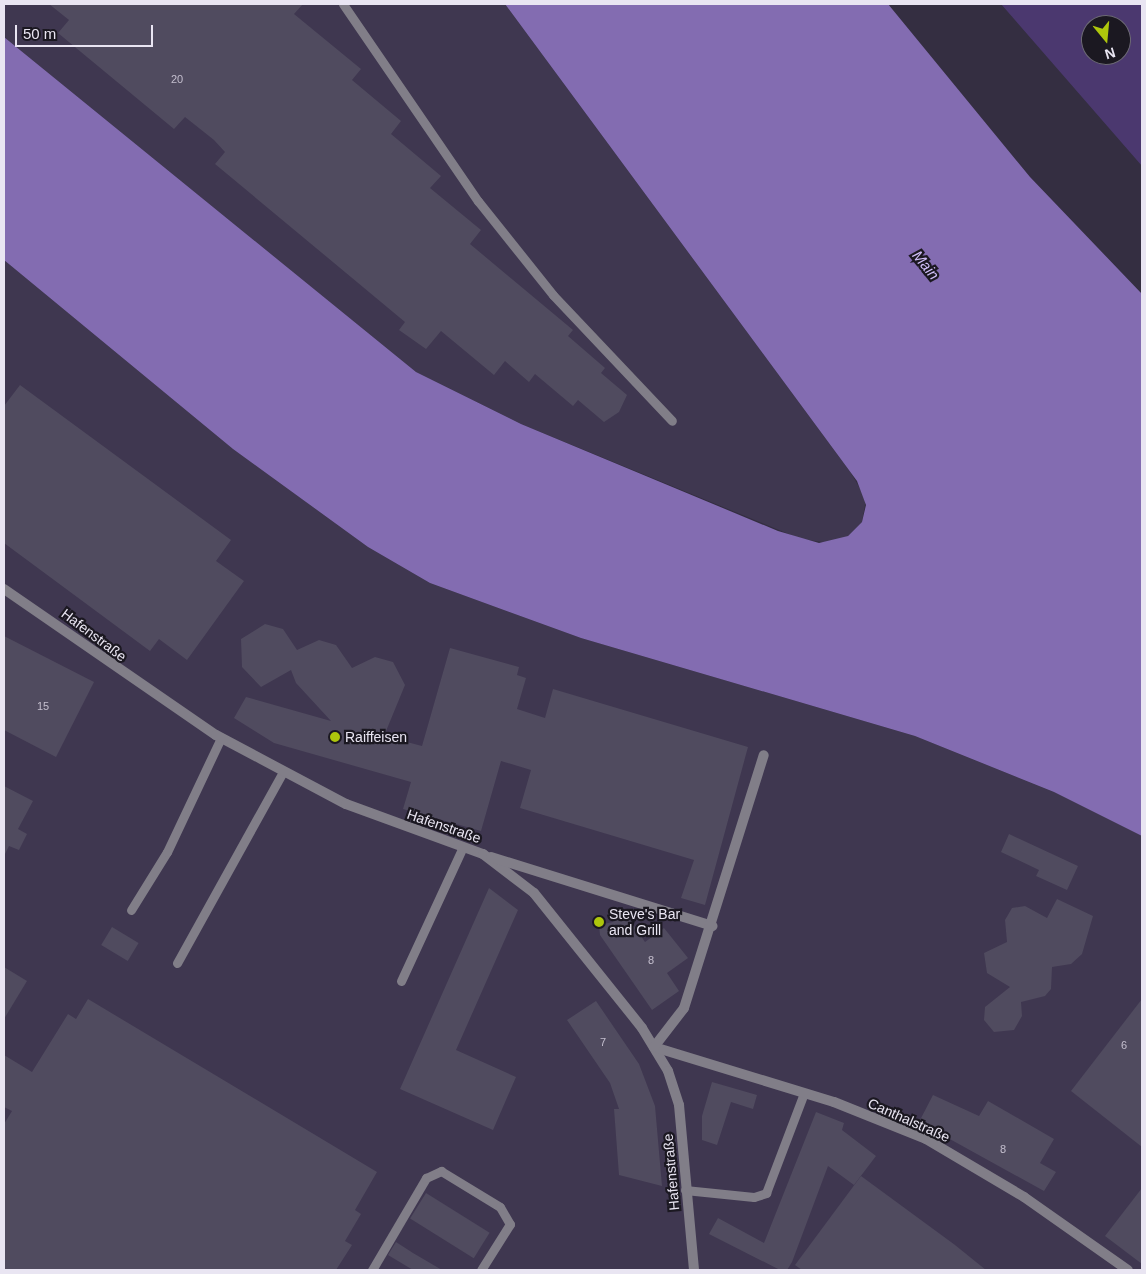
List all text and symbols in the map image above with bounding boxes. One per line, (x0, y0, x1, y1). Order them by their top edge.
scale bar (18, 15, 155, 47)
north arrow (1081, 15, 1131, 65)
text: 50 m (23, 25, 56, 42)
text: N (1103, 44, 1117, 63)
house number: 20 (171, 72, 183, 86)
water label: Main (909, 247, 943, 283)
street label: Hafenstraße (58, 605, 130, 665)
house number: 15 (37, 699, 49, 713)
place label: Raiffeisen (345, 729, 407, 745)
marker: Raiffeisen (329, 731, 341, 743)
street label: Hafenstraße (405, 806, 483, 846)
place label: Steve's Bar and Grill (609, 906, 680, 939)
marker: Steve's Bar and Grill (593, 916, 605, 928)
house number: 8 (648, 953, 654, 967)
house number: 7 (600, 1035, 606, 1049)
house number: 6 (1121, 1038, 1127, 1052)
street label: Canthalstraße (865, 1094, 953, 1146)
street label: Hafenstraße (659, 1133, 683, 1211)
house number: 8 (1000, 1142, 1006, 1156)

